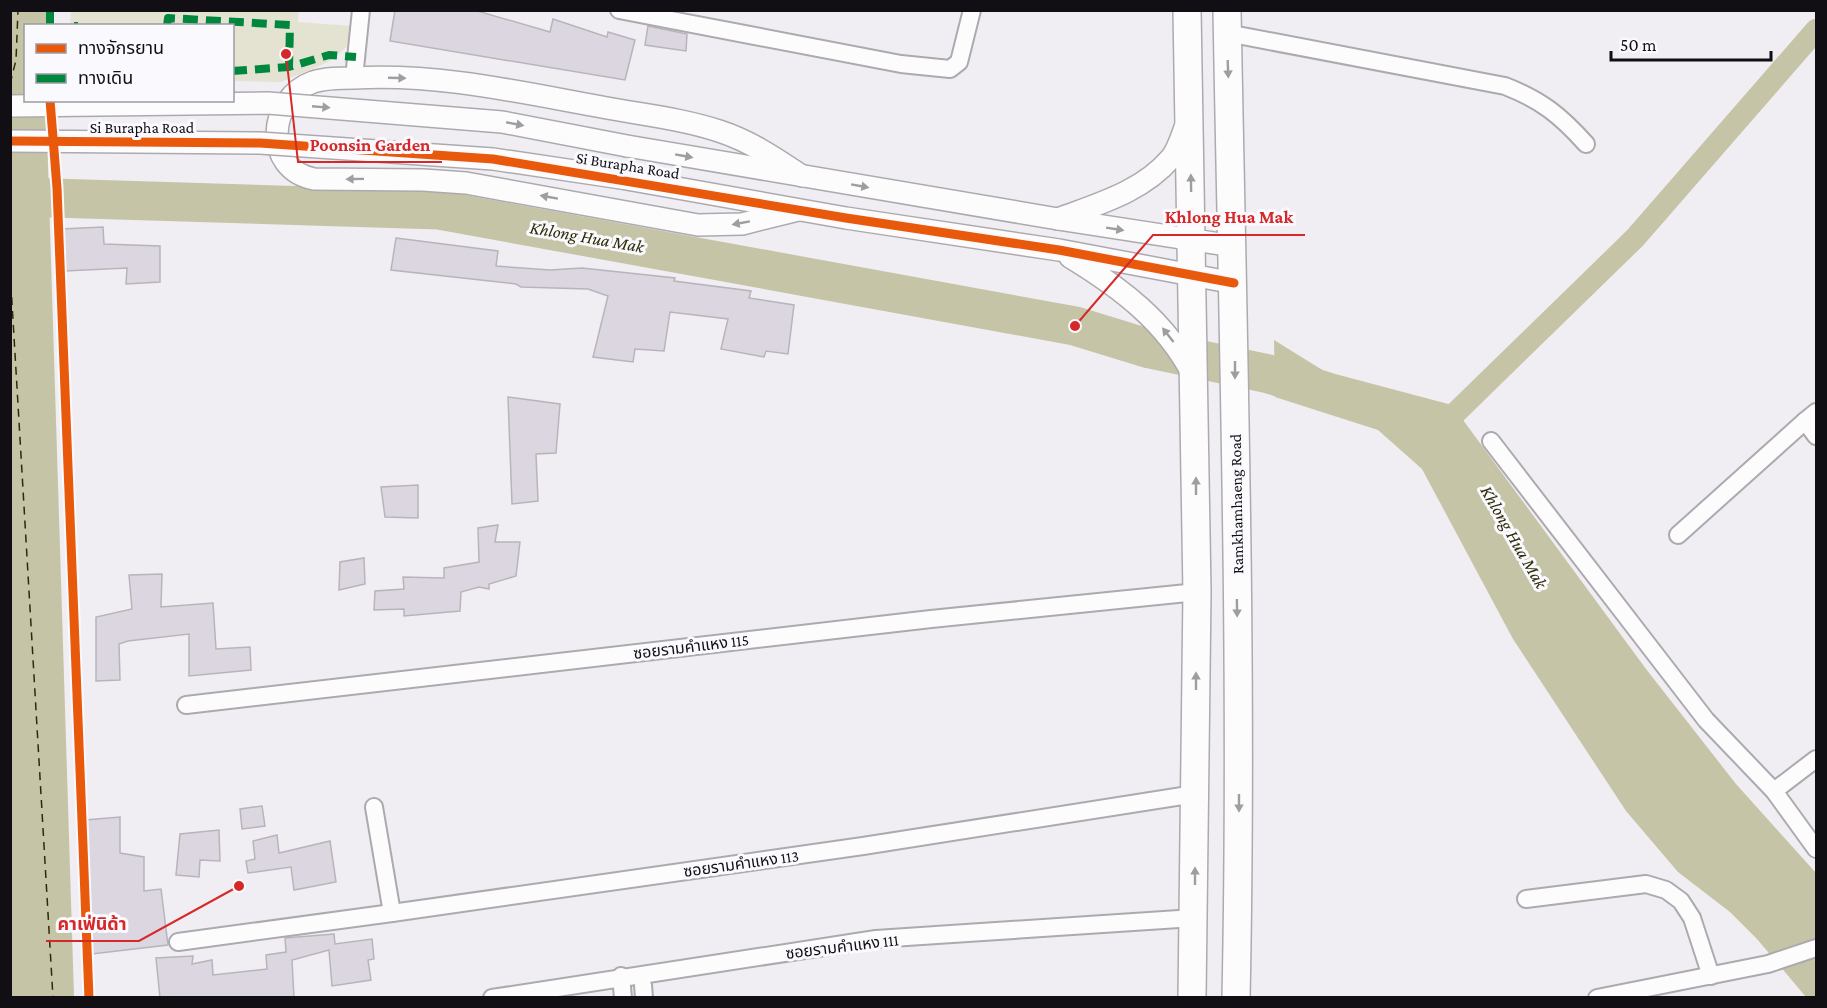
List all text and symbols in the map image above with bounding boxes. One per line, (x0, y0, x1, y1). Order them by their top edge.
legend (24, 24, 234, 102)
scale bar (1611, 24, 1772, 62)
text: 50 m (1620, 35, 1657, 55)
text: ทางจักรยาน (78, 38, 164, 58)
one-way arrow (1223, 59, 1233, 78)
text: ทางเดิน (78, 68, 133, 88)
one-way arrow (388, 73, 407, 82)
one-way arrow (311, 102, 330, 112)
street label: Si Burapha Road (90, 119, 195, 137)
one-way arrow (506, 120, 525, 129)
callout: Poonsin Garden (298, 126, 442, 162)
text: Poonsin Garden (310, 135, 431, 155)
street label: Si Burapha Road (575, 149, 681, 183)
one-way arrow (675, 152, 694, 161)
one-way arrow (1186, 173, 1195, 192)
one-way arrow (346, 174, 365, 184)
one-way arrow (851, 182, 870, 191)
one-way arrow (539, 193, 558, 202)
callout: Khlong Hua Mak (1153, 199, 1305, 235)
text: Khlong Hua Mak (1165, 207, 1293, 227)
water label: Khlong Hua Mak (528, 217, 647, 257)
one-way arrow (731, 219, 750, 228)
one-way arrow (1105, 224, 1124, 233)
one-way arrow (1161, 327, 1174, 343)
one-way arrow (1230, 360, 1240, 379)
street label: Ramkhamhaeng Road (1227, 433, 1247, 574)
one-way arrow (1191, 477, 1201, 496)
water label: Khlong Hua Mak (1476, 482, 1552, 593)
one-way arrow (1232, 599, 1242, 618)
street label: ซอยรามคำแหง 115 (632, 631, 750, 662)
one-way arrow (1191, 672, 1201, 691)
one-way arrow (1234, 794, 1243, 813)
street label: ซอยรามคำแหง 113 (682, 847, 800, 880)
one-way arrow (1190, 867, 1200, 886)
callout: คาเฟ่นิด้า (46, 905, 139, 941)
text: คาเฟ่นิด้า (57, 914, 127, 934)
street label: ซอยรามคำแหง 111 (784, 931, 900, 962)

